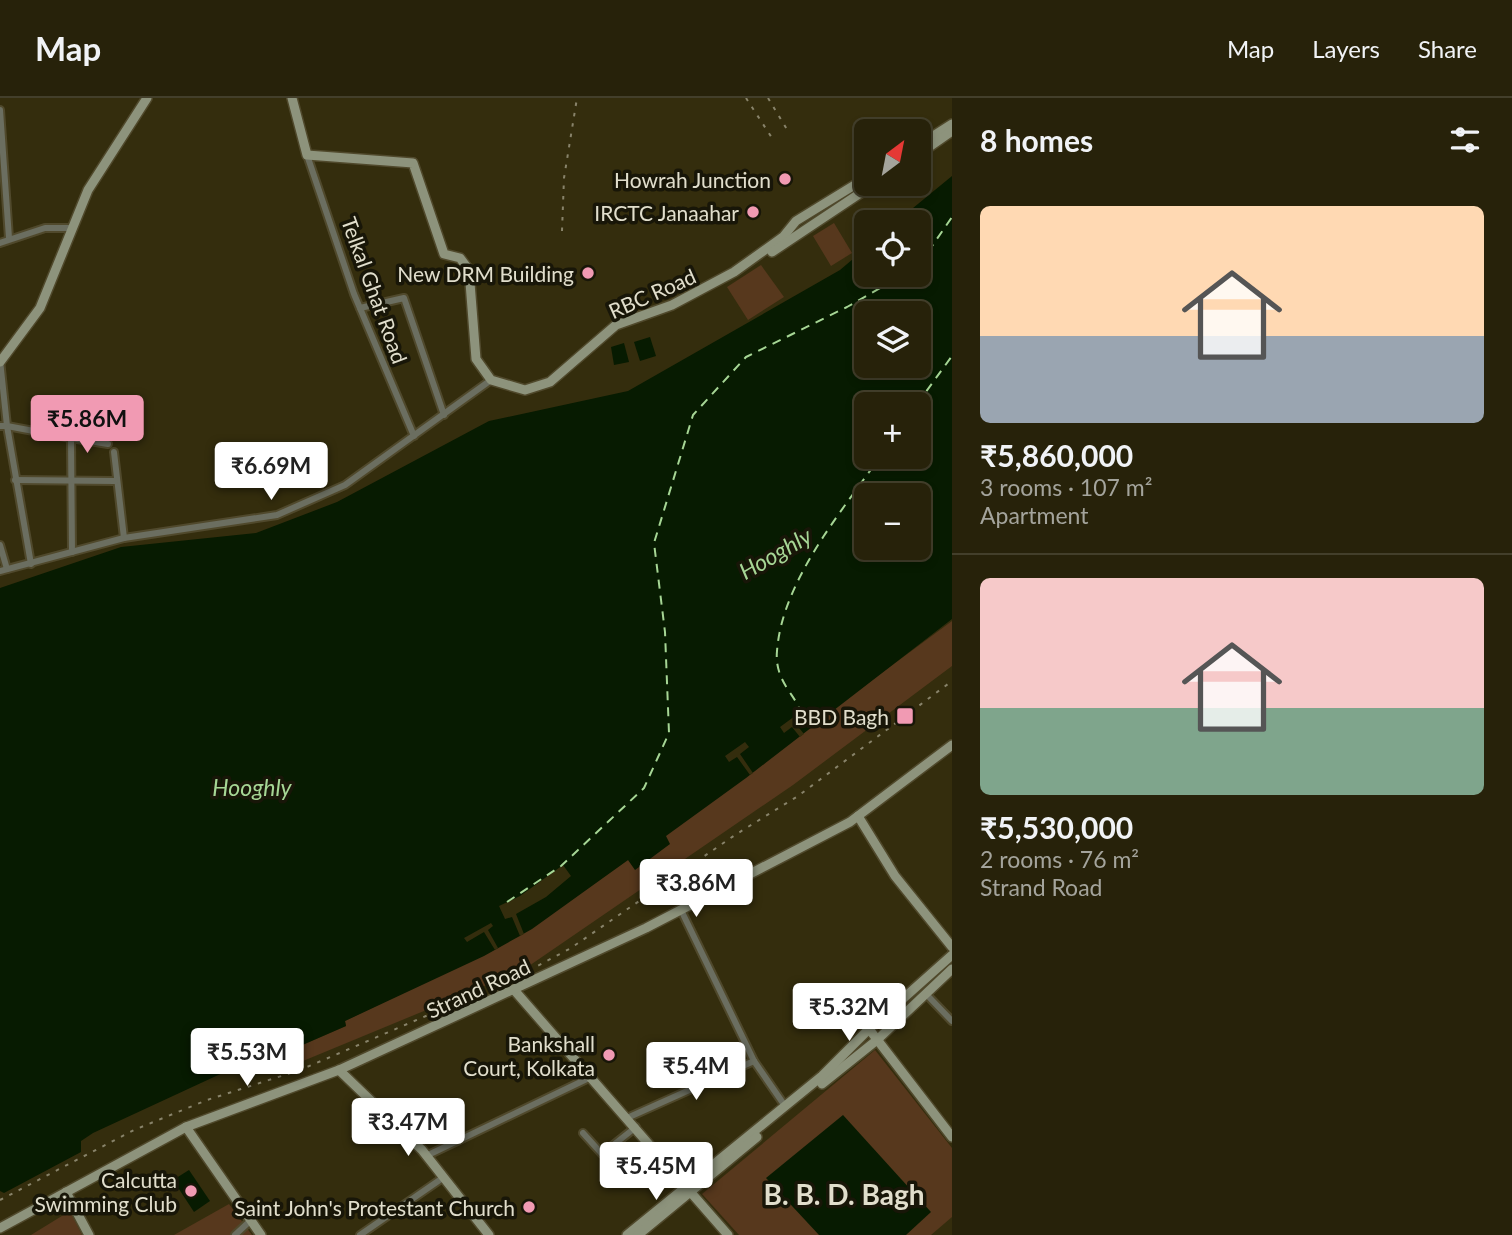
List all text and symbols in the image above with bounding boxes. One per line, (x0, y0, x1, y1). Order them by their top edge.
text: Map (35, 28, 101, 68)
text: Map (1227, 34, 1274, 63)
text: Layers (1312, 34, 1380, 63)
text: Share (1418, 34, 1477, 63)
north arrow (854, 119, 931, 196)
map controls (854, 119, 931, 560)
icon: filters (1446, 121, 1484, 159)
text: 8 homes (980, 122, 1093, 158)
place label: Howrah Junction (614, 167, 771, 192)
marker: Howrah Junction (777, 171, 793, 187)
place label: IRCTC Janaahar (594, 200, 739, 225)
marker: IRCTC Janaahar (745, 204, 761, 220)
button: locate (854, 210, 931, 287)
street label: Telkal Ghat Road (337, 213, 413, 367)
icon: home (1169, 252, 1295, 378)
place label: New DRM Building (397, 261, 574, 286)
street label: RBC Road (605, 263, 699, 323)
marker: New DRM Building (580, 265, 596, 281)
button: layers (854, 301, 931, 378)
button: + (854, 392, 931, 469)
pin: ₹5.86M (30, 396, 144, 455)
text: ₹5.86M (47, 404, 127, 432)
text: ₹5,860,000 (980, 437, 1133, 473)
pin: ₹6.69M (214, 442, 328, 502)
text: ₹6.69M (231, 451, 311, 479)
text: 3 rooms · 107 m² (980, 473, 1152, 501)
button: − (854, 483, 931, 560)
text: Apartment (980, 501, 1088, 529)
water label: Hooghly (734, 521, 817, 585)
icon: home (1169, 624, 1295, 750)
place label: BBD Bagh (794, 704, 889, 729)
marker: BBD Bagh (895, 706, 915, 726)
water label: Hooghly (212, 773, 293, 801)
text: ₹5,530,000 (980, 809, 1133, 845)
text: 2 rooms · 76 m² (980, 845, 1139, 873)
pin: ₹3.86M (639, 860, 753, 919)
text: ₹3.86M (656, 868, 736, 896)
text: Strand Road (980, 873, 1102, 901)
street label: Strand Road (422, 953, 534, 1023)
pin: ₹5.32M (792, 984, 906, 1043)
text: ₹5.32M (809, 992, 889, 1020)
pin: ₹5.53M (190, 1028, 304, 1088)
place label: Bankshall Court, Kolkata (463, 1031, 595, 1080)
text: ₹5.53M (207, 1037, 287, 1065)
pin: ₹5.4M (647, 1042, 745, 1102)
marker: Bankshall Court, Kolkata (601, 1047, 617, 1063)
text: ₹5.4M (662, 1051, 730, 1079)
pin: ₹3.47M (351, 1098, 465, 1158)
text: ₹3.47M (368, 1107, 448, 1135)
pin: ₹5.45M (599, 1142, 713, 1202)
text: ₹5.45M (616, 1151, 696, 1179)
place label: Calcutta Swimming Club (34, 1167, 177, 1216)
district label: B. B. D. Bagh (764, 1177, 925, 1211)
marker: Calcutta Swimming Club (183, 1183, 199, 1199)
place label: Saint John's Protestant Church (234, 1195, 515, 1220)
marker: Saint John's Protestant Church (521, 1199, 537, 1215)

